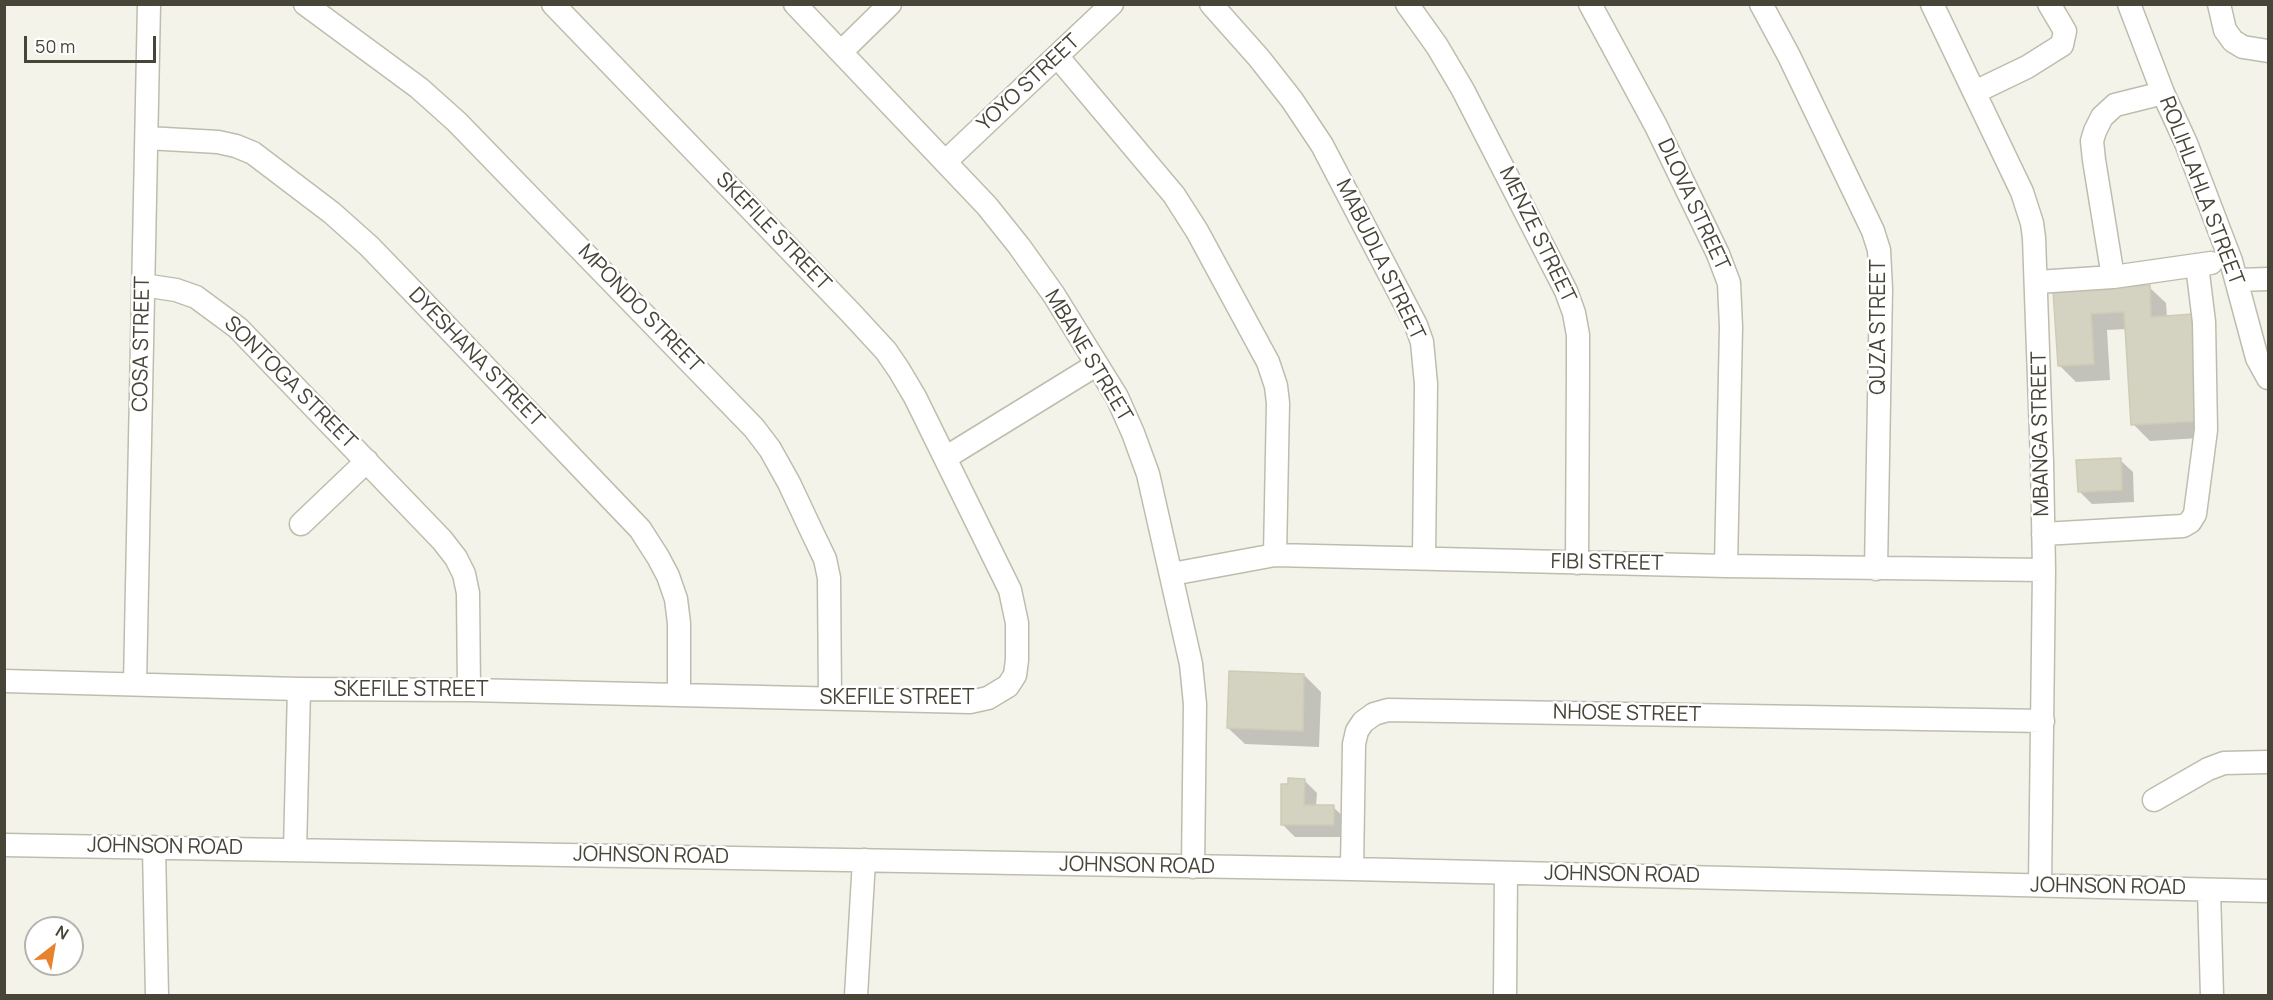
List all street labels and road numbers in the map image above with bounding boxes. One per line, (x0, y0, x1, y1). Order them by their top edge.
street label: YOYO STREET (973, 29, 1085, 137)
street label: ROLIHLAHLA STREET (2153, 93, 2249, 289)
street label: DLOVA STREET (1651, 135, 1735, 275)
street label: MENZE STREET (1493, 163, 1581, 307)
street label: SKEFILE STREET (710, 168, 836, 296)
street label: MABUDLA STREET (1330, 175, 1430, 345)
street label: MPONDO STREET (572, 240, 708, 378)
street label: QUZA STREET (1866, 259, 1892, 395)
street label: COSA STREET (128, 276, 156, 412)
street label: DYESHANA STREET (403, 283, 549, 433)
street label: MBANE STREET (1039, 285, 1137, 427)
street label: SONTOGA STREET (218, 311, 362, 455)
street label: MBANGA STREET (2027, 351, 2055, 517)
street label: FIBI STREET (1550, 549, 1664, 577)
street label: SKEFILE STREET (334, 677, 488, 703)
street label: SKEFILE STREET (820, 685, 974, 711)
street label: NHOSE STREET (1553, 700, 1701, 728)
street label: JOHNSON ROAD (87, 833, 243, 861)
street label: JOHNSON ROAD (573, 842, 729, 870)
street label: JOHNSON ROAD (1059, 852, 1215, 880)
street label: JOHNSON ROAD (1544, 861, 1700, 889)
street label: JOHNSON ROAD (2030, 873, 2186, 901)

